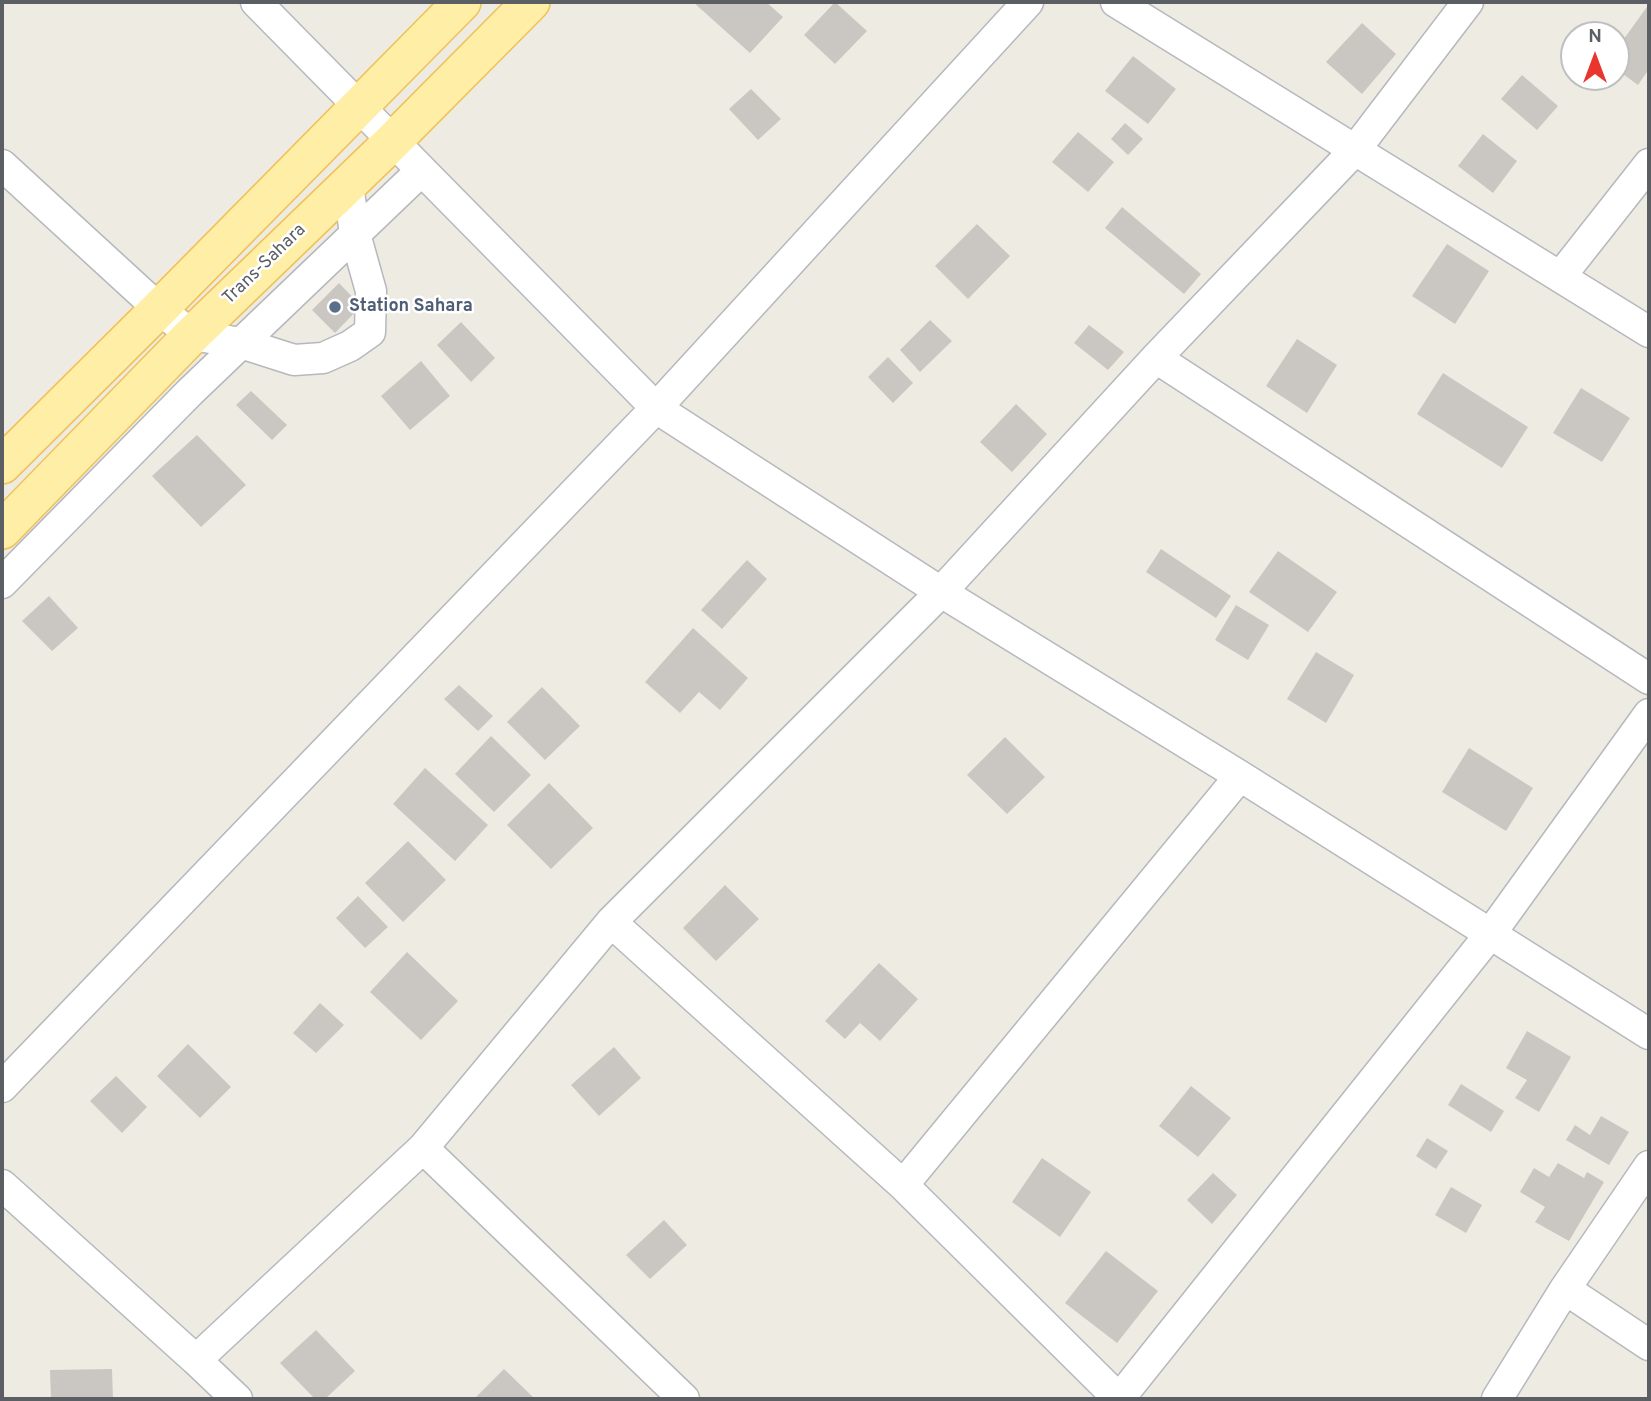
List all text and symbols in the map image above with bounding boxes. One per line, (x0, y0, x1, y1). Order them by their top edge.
north arrow (1560, 21, 1630, 91)
text: N (1588, 25, 1602, 49)
street label: Trans-Sahara (219, 220, 311, 310)
place label: Station Sahara (349, 296, 473, 318)
marker: Station Sahara (327, 299, 343, 315)

